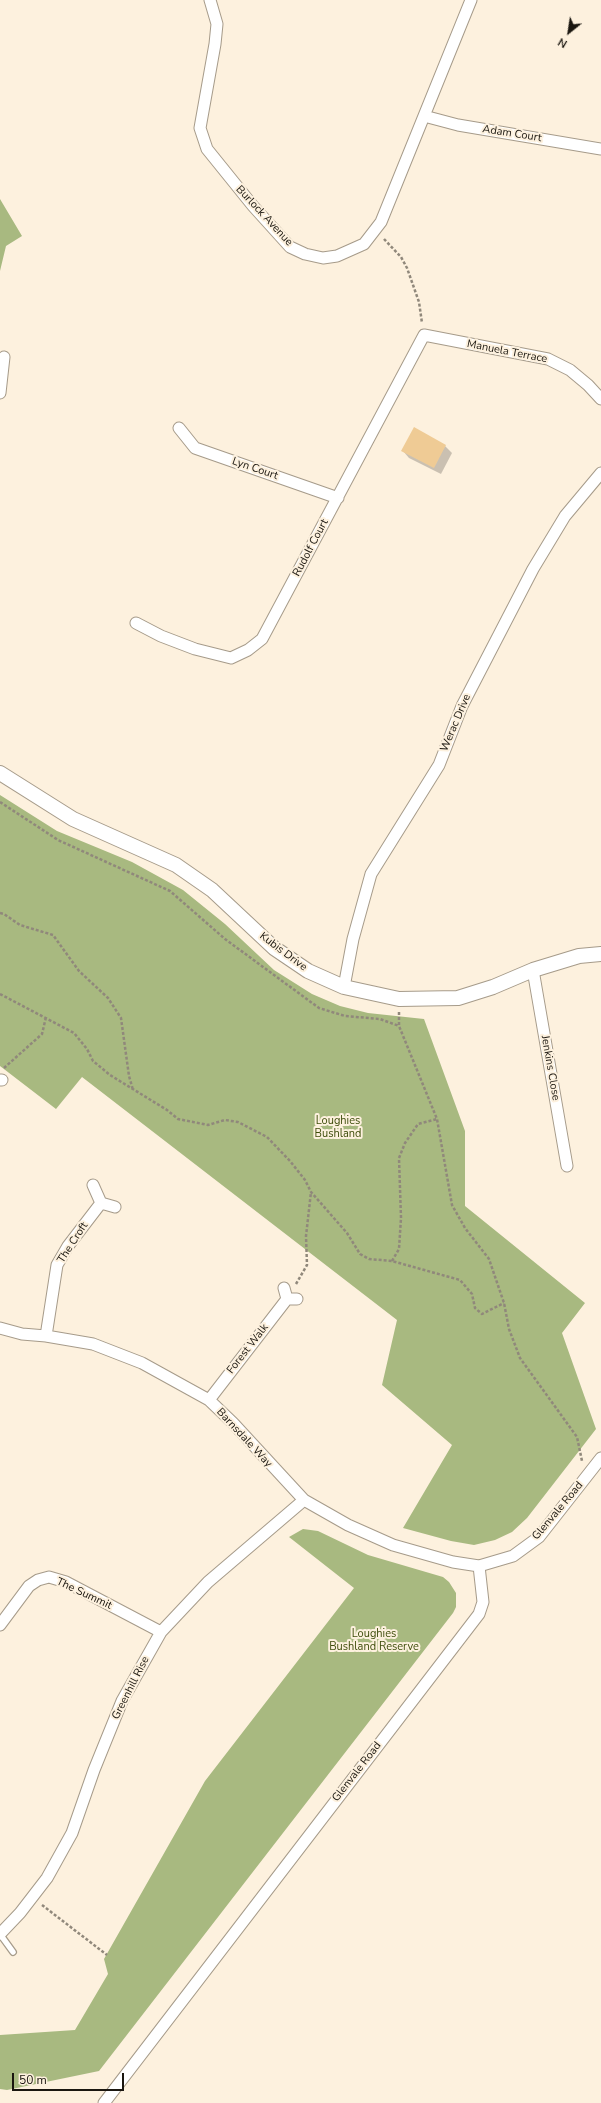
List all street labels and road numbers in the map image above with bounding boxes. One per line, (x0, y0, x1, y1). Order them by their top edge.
street label: Adam Court (481, 123, 543, 145)
street label: Burlock Avenue (233, 183, 295, 249)
street label: Manuela Terrace (466, 338, 548, 366)
street label: Lyn Court (230, 455, 280, 483)
street label: Rudolf Court (290, 517, 332, 579)
street label: Werac Drive (438, 692, 474, 754)
street label: Kubis Drive (257, 930, 309, 974)
street label: Jenkins Close (538, 1034, 562, 1102)
street label: The Croft (55, 1220, 91, 1266)
street label: Forest Walk (224, 1321, 272, 1377)
street label: Barnsdale Way (213, 1406, 275, 1470)
street label: Glenvale Road (530, 1479, 586, 1543)
street label: The Summit (54, 1575, 114, 1613)
street label: Greenhill Rise (109, 1654, 153, 1722)
street label: Glenvale Road (330, 1740, 384, 1804)

